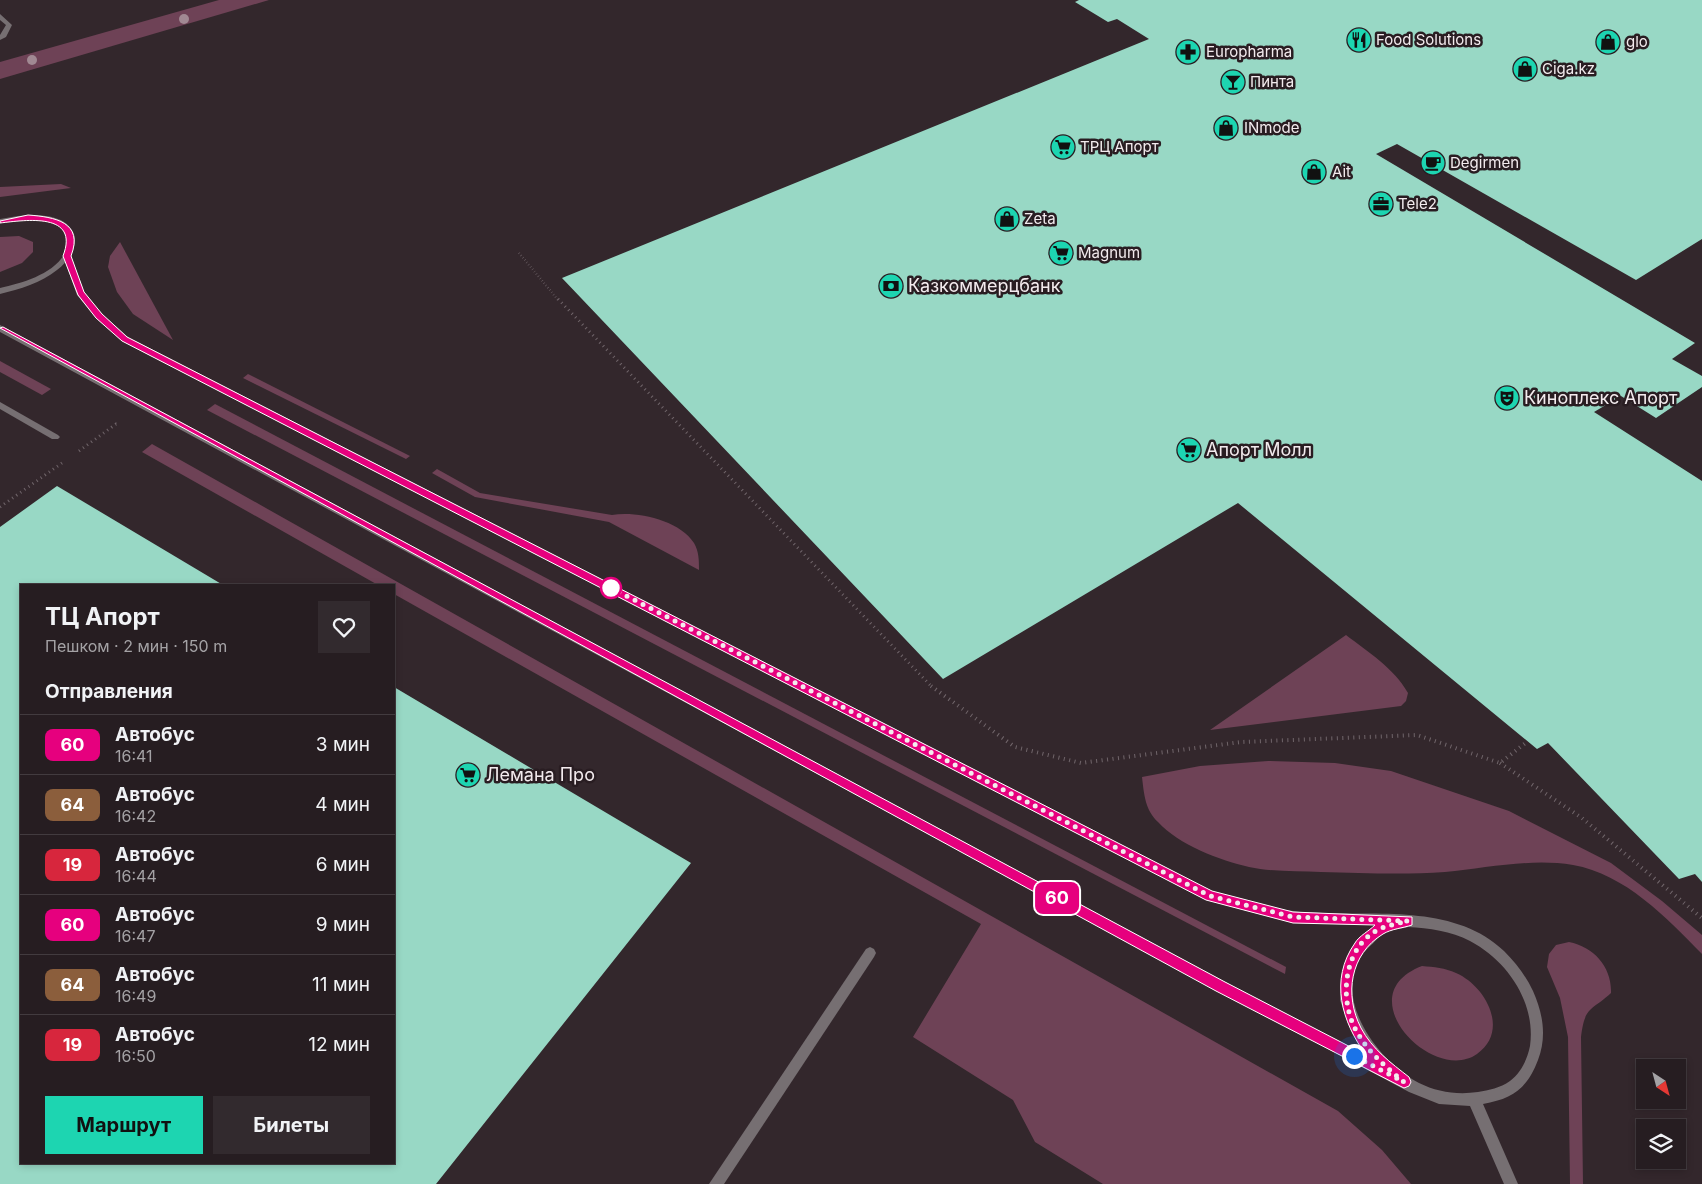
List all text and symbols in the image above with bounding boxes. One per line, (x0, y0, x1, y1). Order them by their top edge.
restaurant icon: Food Solutions (1346, 27, 1372, 53)
shop icon: glo (1595, 29, 1621, 55)
place label: Food Solutions (1376, 30, 1481, 49)
place label: glo (1626, 32, 1648, 51)
pharmacy icon: Europharma (1175, 39, 1201, 65)
place label: Europharma (1206, 42, 1292, 61)
shop icon: Ciga.kz (1512, 56, 1538, 82)
place label: Ciga.kz (1542, 59, 1595, 78)
bar icon: Пинта (1220, 69, 1246, 95)
place label: Пинта (1250, 72, 1294, 91)
shop icon: INmode (1213, 115, 1239, 141)
place label: INmode (1244, 118, 1299, 137)
supermarket icon: ТРЦ Апорт (1050, 134, 1076, 160)
place label: ТРЦ Апорт (1080, 137, 1159, 156)
cafe icon: Degirmen (1420, 150, 1446, 176)
place label: Degirmen (1450, 153, 1519, 172)
shop icon: Ait (1301, 159, 1327, 185)
place label: Ait (1332, 162, 1351, 181)
office icon: Tele2 (1368, 191, 1394, 217)
place label: Tele2 (1398, 194, 1437, 213)
shop icon: Zeta (994, 206, 1020, 232)
place label: Zeta (1024, 209, 1056, 228)
supermarket icon: Magnum (1048, 240, 1074, 266)
place label: Magnum (1078, 243, 1140, 262)
bank icon: Казкоммерцбанк (878, 273, 904, 299)
place label: Казкоммерцбанк (908, 275, 1061, 296)
theatre icon: Киноплекс Апорт (1494, 385, 1520, 411)
place label: Киноплекс Апорт (1524, 387, 1678, 408)
supermarket icon: Апорт Молл (1176, 437, 1202, 463)
place label: Апорт Молл (1206, 439, 1312, 460)
unlabelled marker (600, 577, 622, 599)
button: heart (318, 601, 370, 653)
text: ТЦ Апорт (45, 602, 160, 631)
text: Пешком · 2 мин · 150 m (45, 636, 227, 656)
text: Отправления (45, 680, 173, 703)
text: Автобус (115, 723, 195, 746)
text: 3 мин (316, 733, 370, 756)
text: 60 (61, 734, 84, 755)
text: 16:41 (115, 746, 153, 766)
supermarket icon: Лемана Про (455, 762, 481, 788)
place label: Лемана Про (486, 764, 595, 785)
text: Автобус (115, 783, 195, 806)
text: 4 мин (315, 793, 370, 816)
text: 64 (61, 794, 84, 815)
text: 16:42 (115, 806, 156, 826)
text: Автобус (115, 843, 195, 866)
text: 6 мин (316, 853, 370, 876)
text: 19 (63, 854, 82, 875)
text: 16:44 (115, 866, 157, 886)
line badge: 60 (1034, 882, 1080, 914)
text: 60 (1045, 887, 1069, 908)
text: Автобус (115, 903, 195, 926)
text: 9 мин (316, 913, 370, 936)
text: 60 (61, 914, 84, 935)
text: 16:47 (115, 926, 155, 946)
text: Автобус (115, 963, 195, 986)
text: 11 мин (312, 973, 370, 996)
text: 64 (61, 974, 84, 995)
text: 16:49 (115, 986, 156, 1006)
text: Автобус (115, 1023, 195, 1046)
text: 12 мин (308, 1033, 370, 1056)
text: 19 (63, 1034, 82, 1055)
your location (1342, 1044, 1367, 1069)
text: 16:50 (115, 1046, 156, 1066)
north arrow (1636, 1059, 1686, 1109)
map controls (1636, 1059, 1686, 1169)
button: Маршрут (45, 1096, 203, 1154)
button: Билеты (213, 1096, 370, 1154)
button: layers (1636, 1119, 1686, 1169)

